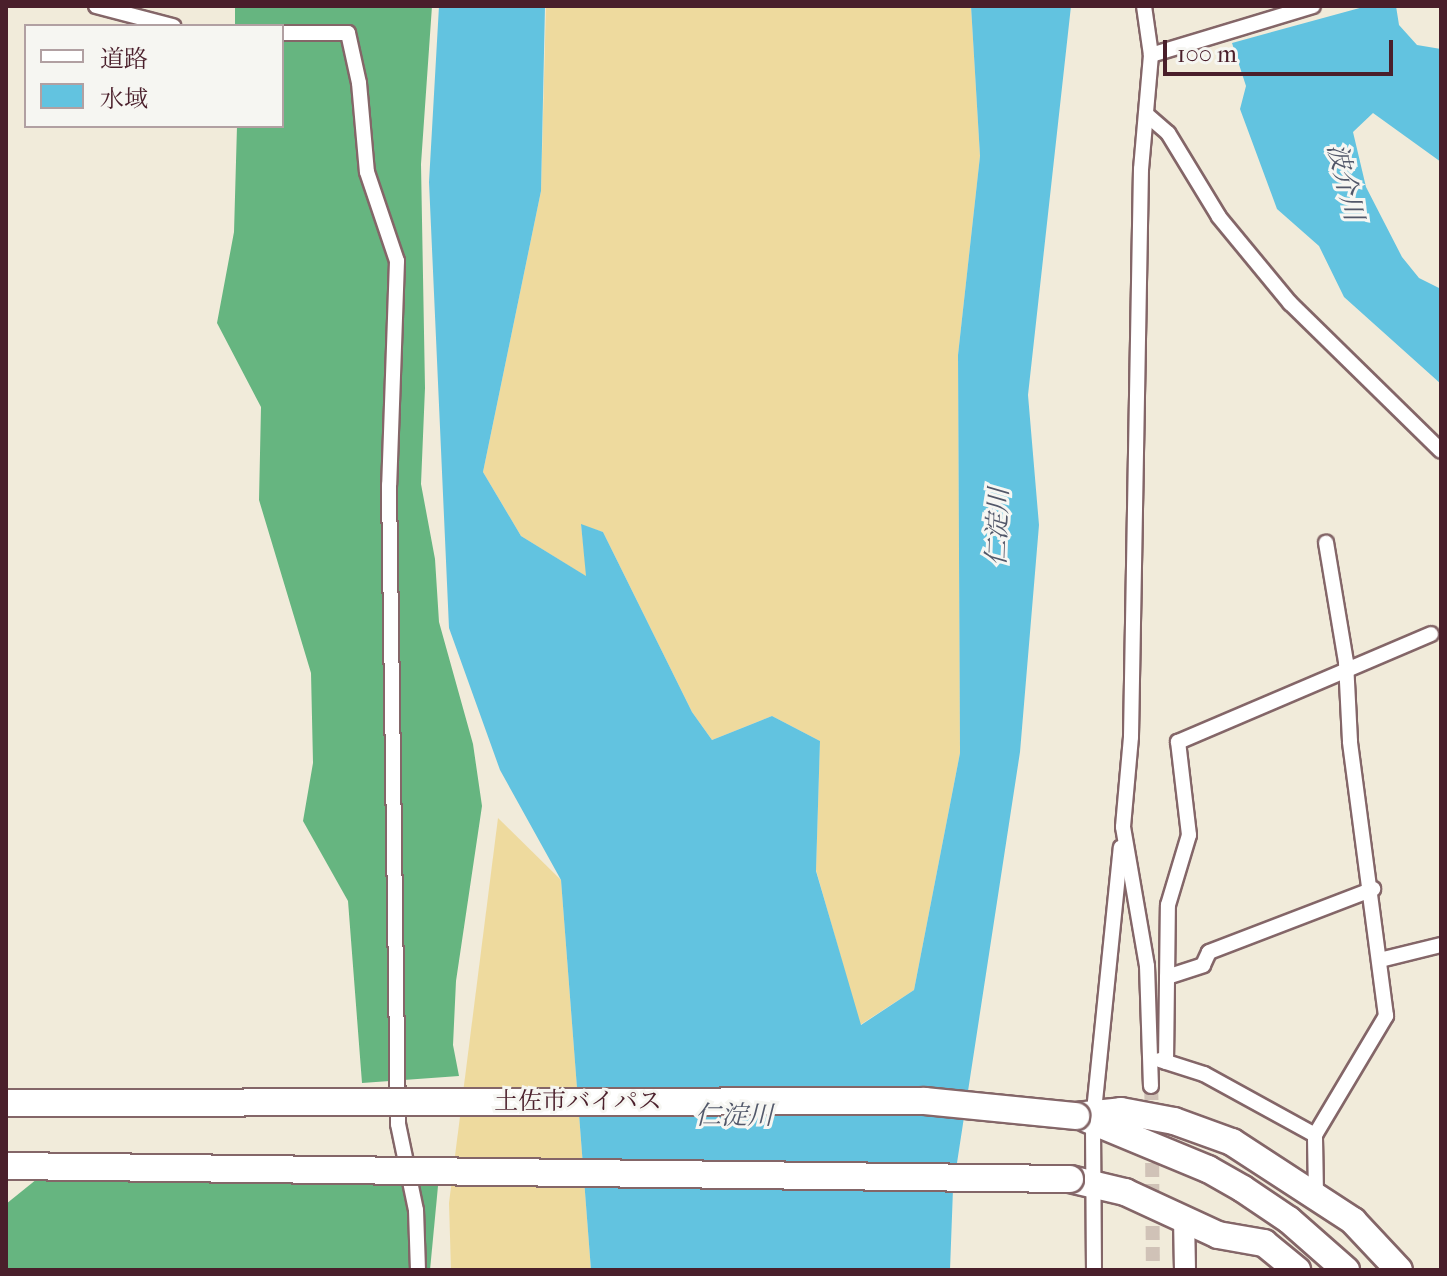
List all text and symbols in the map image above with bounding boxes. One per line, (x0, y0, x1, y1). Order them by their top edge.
legend (24, 24, 284, 128)
scale bar (1167, 24, 1397, 74)
text: 100 m (1177, 40, 1237, 68)
text: 道路 (100, 45, 148, 73)
text: 水域 (100, 85, 148, 113)
water label: 波介川 (1320, 140, 1370, 224)
water label: 仁淀川 (981, 487, 1015, 567)
street label: 土佐市バイパス (494, 1088, 662, 1116)
water label: 仁淀川 (695, 1100, 773, 1132)

